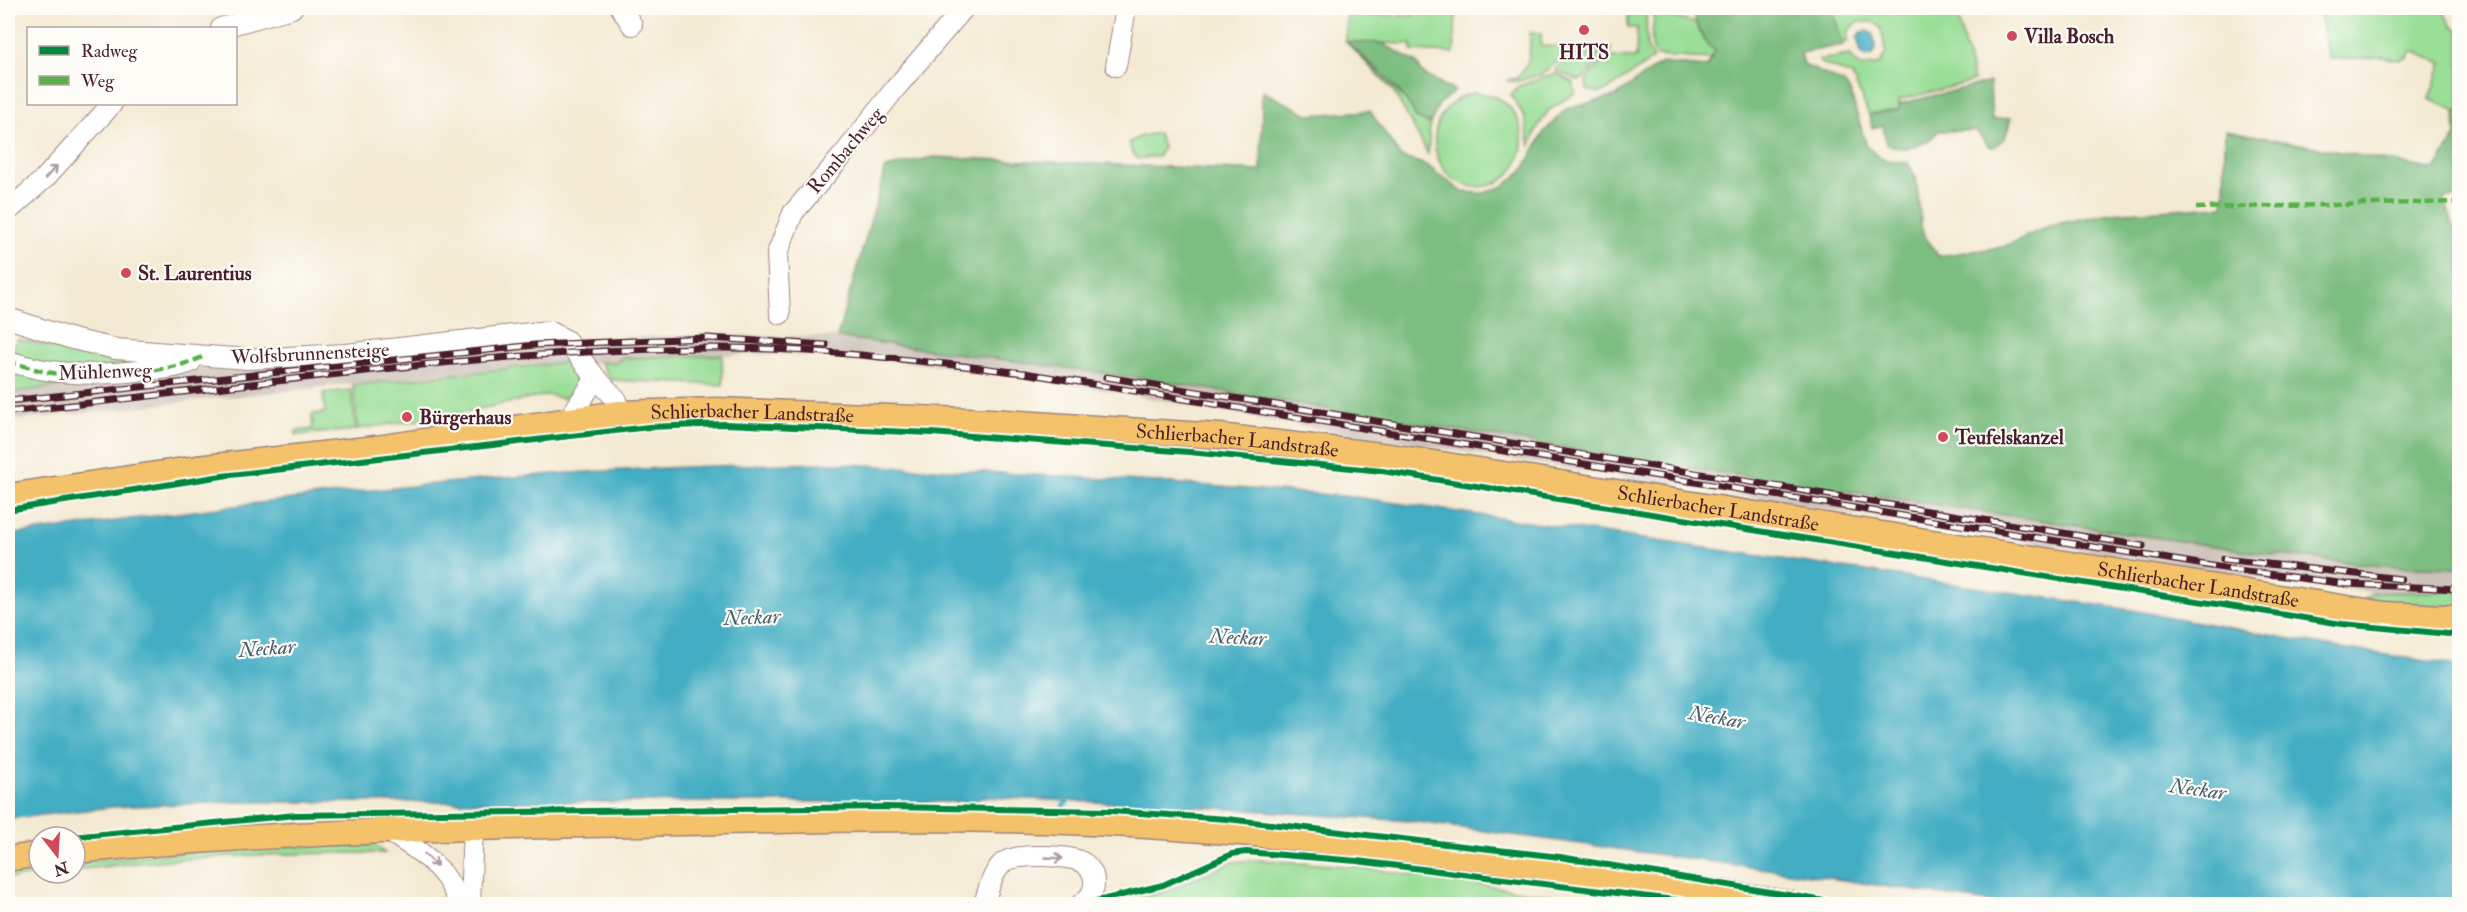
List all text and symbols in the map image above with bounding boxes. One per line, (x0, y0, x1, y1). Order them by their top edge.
marker: HITS (1577, 23, 1591, 37)
place label: Villa Bosch (2023, 24, 2115, 49)
legend (27, 27, 237, 105)
marker: Villa Bosch (2005, 29, 2019, 43)
text: Radweg (81, 40, 139, 63)
place label: HITS (1559, 40, 1609, 65)
text: Weg (80, 70, 115, 93)
street label: Rombachweg (802, 101, 890, 199)
one-way arrow (44, 165, 58, 180)
place label: St. Laurentius (138, 261, 252, 286)
marker: St. Laurentius (119, 266, 133, 280)
street label: Wolfsbrunnensteige (229, 337, 390, 370)
street label: Mühlenweg (58, 357, 153, 386)
street label: Schlierbacher Landstraße (650, 398, 854, 428)
place label: Bürgerhaus (419, 405, 511, 431)
marker: Bürgerhaus (400, 410, 414, 424)
street label: Schlierbacher Landstraße (1135, 419, 1340, 463)
place label: Teufelskanzel (1954, 425, 2065, 450)
marker: Teufelskanzel (1936, 430, 1950, 444)
street label: Schlierbacher Landstraße (1616, 480, 1821, 537)
street label: Schlierbacher Landstraße (2096, 557, 2301, 613)
water label: Neckar (722, 603, 782, 632)
water label: Neckar (1208, 622, 1268, 653)
water label: Neckar (237, 633, 297, 664)
water label: Neckar (1686, 699, 1748, 736)
water label: Neckar (2167, 772, 2229, 807)
north arrow (27, 825, 87, 885)
one-way arrow (1044, 852, 1064, 863)
one-way arrow (423, 853, 438, 867)
text: N (51, 856, 72, 880)

